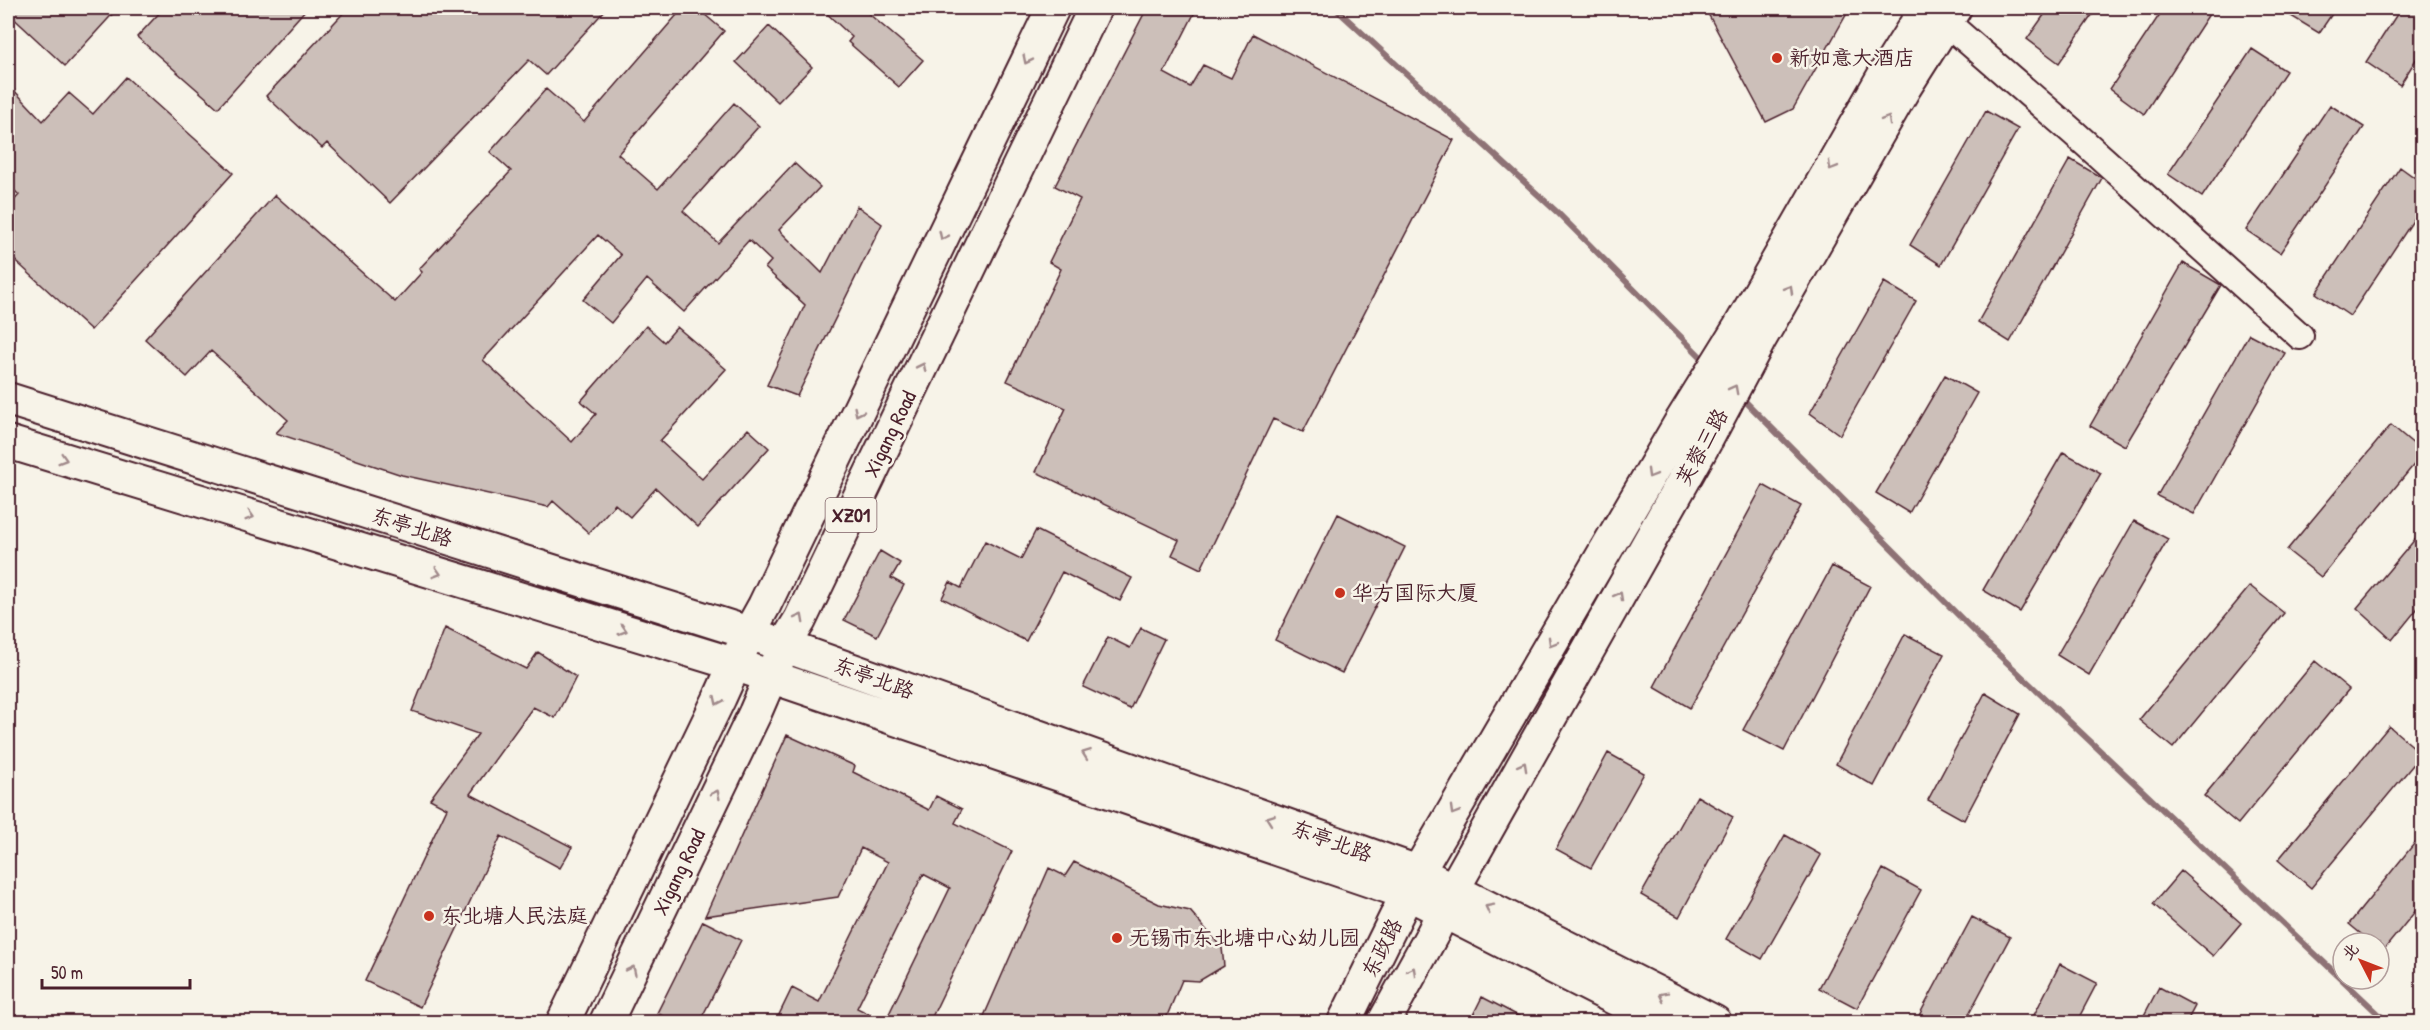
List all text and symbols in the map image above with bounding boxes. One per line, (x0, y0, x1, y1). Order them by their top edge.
place label: 新如意大酒店 (1789, 43, 1915, 72)
marker: 新如意大酒店 (1770, 51, 1784, 65)
one-way arrow (1023, 54, 1035, 65)
one-way arrow (1879, 115, 1891, 126)
one-way arrow (1828, 160, 1839, 170)
one-way arrow (938, 229, 950, 240)
one-way arrow (1782, 285, 1794, 295)
one-way arrow (914, 363, 926, 374)
one-way arrow (1727, 385, 1738, 395)
street label: Xigang Road (856, 386, 923, 482)
street label: 芙蓉三路 (1669, 403, 1735, 491)
one-way arrow (853, 405, 865, 416)
one-way arrow (58, 452, 68, 464)
one-way arrow (1646, 468, 1658, 478)
road number: XZ01 (826, 498, 876, 532)
street label: 东亭北路 (368, 500, 457, 553)
one-way arrow (244, 509, 255, 521)
one-way arrow (431, 566, 441, 578)
place label: 华方国际大厦 (1352, 578, 1478, 607)
marker: 华方国际大厦 (1333, 586, 1347, 600)
one-way arrow (1612, 592, 1623, 602)
one-way arrow (793, 614, 804, 625)
one-way arrow (617, 623, 628, 635)
one-way arrow (1548, 636, 1560, 646)
street label: 东亭北路 (830, 650, 919, 706)
one-way arrow (714, 694, 726, 705)
one-way arrow (1081, 748, 1092, 761)
one-way arrow (1516, 761, 1527, 772)
one-way arrow (709, 790, 721, 801)
one-way arrow (1450, 805, 1461, 815)
street label: 东亭北路 (1288, 813, 1377, 869)
one-way arrow (1265, 814, 1276, 827)
street label: Xigang Road (645, 824, 712, 920)
place label: 东北塘人民法庭 (441, 901, 588, 930)
one-way arrow (1485, 904, 1495, 915)
marker: 东北塘人民法庭 (422, 909, 436, 923)
street label: 东政路 (1354, 913, 1409, 982)
place label: 无锡市东北塘中心幼儿园 (1129, 923, 1360, 952)
marker: 无锡市东北塘中心幼儿园 (1110, 931, 1124, 945)
north arrow (2331, 931, 2391, 991)
text: 北 (2336, 938, 2363, 964)
scale bar (42, 952, 190, 990)
text: 50 m (51, 960, 83, 985)
one-way arrow (624, 965, 636, 976)
one-way arrow (1405, 967, 1416, 977)
one-way arrow (1659, 992, 1669, 1003)

